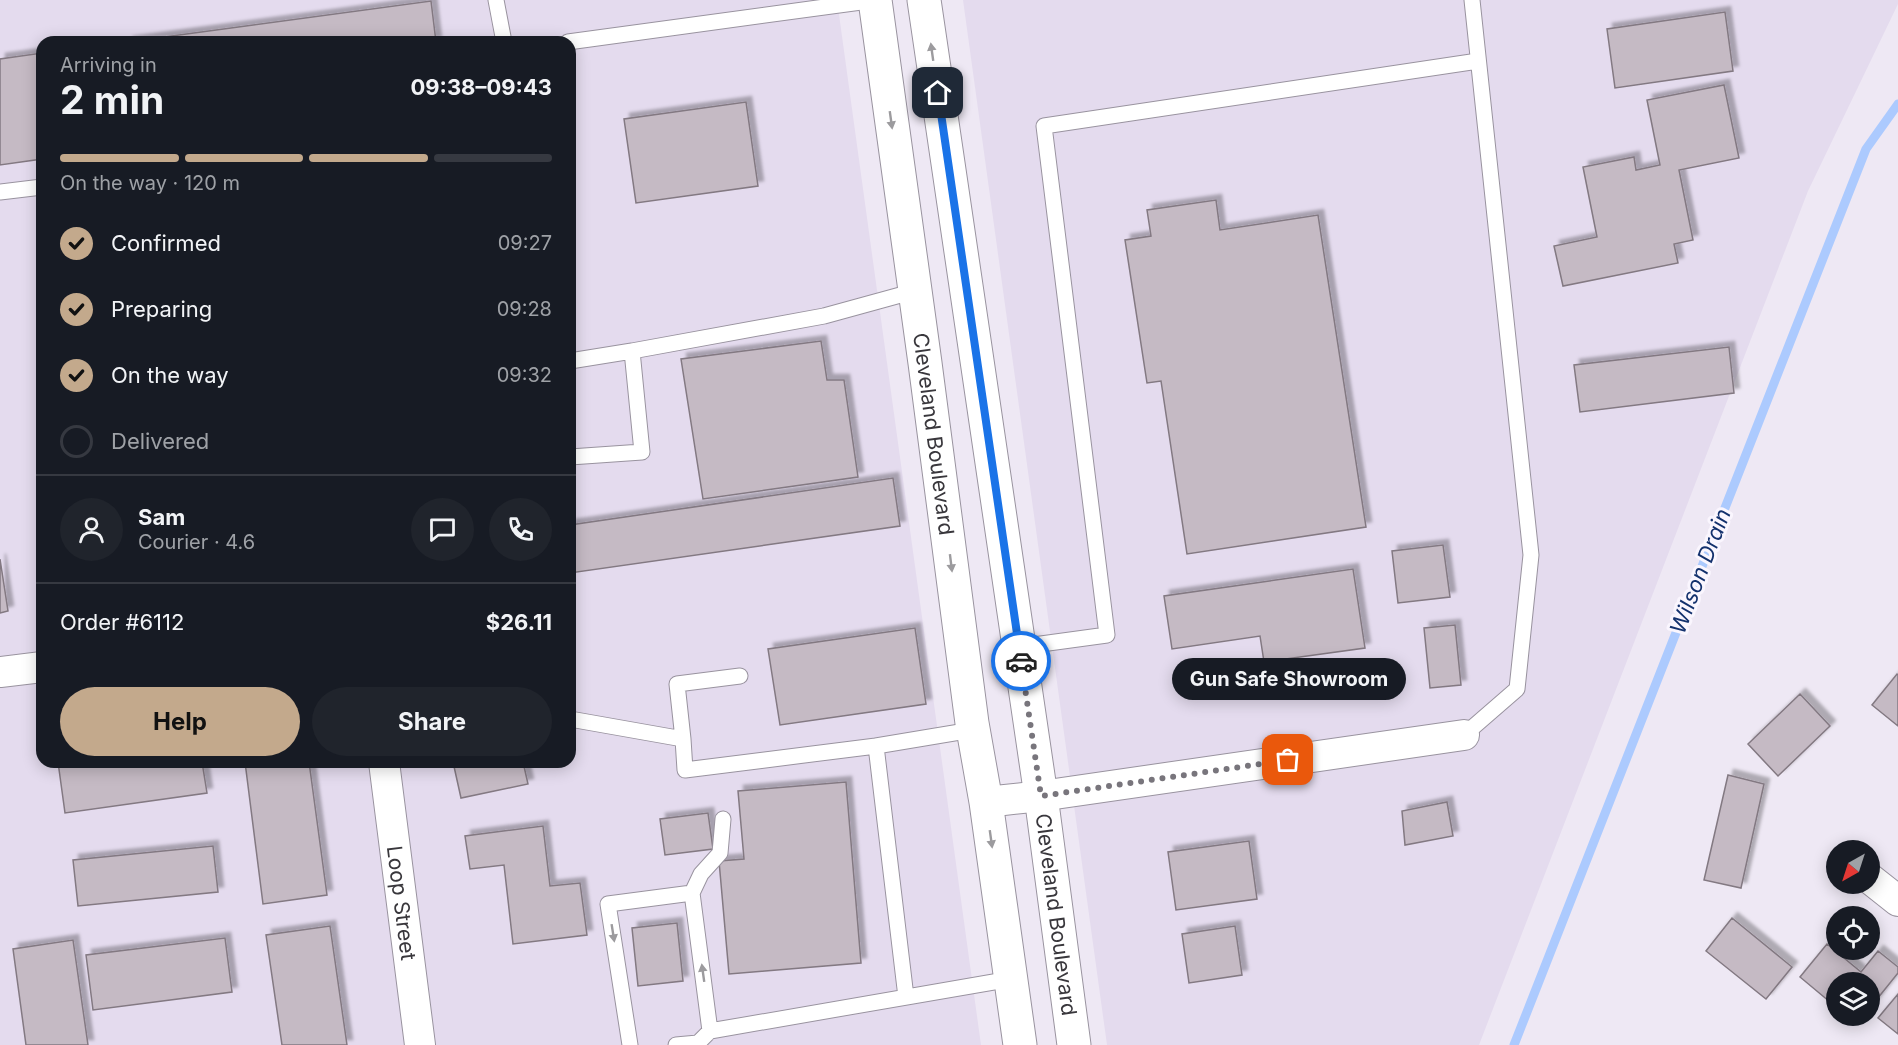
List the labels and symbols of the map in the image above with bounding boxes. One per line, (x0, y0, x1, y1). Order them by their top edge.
one-way arrow (927, 42, 936, 61)
pin (912, 67, 963, 118)
one-way arrow (887, 111, 896, 130)
street label: Cleveland Boulevard (908, 331, 960, 537)
water label: Wilson Drain (1664, 505, 1736, 637)
one-way arrow (946, 554, 956, 573)
courier (991, 631, 1051, 691)
callout: Gun Safe Showroom (1171, 658, 1405, 700)
pin (1262, 734, 1313, 785)
street label: Cleveland Boulevard (1031, 812, 1082, 1017)
one-way arrow (986, 830, 995, 849)
north arrow (1826, 840, 1880, 894)
street label: Loop Street (382, 844, 422, 962)
one-way arrow (608, 924, 617, 943)
one-way arrow (698, 963, 707, 982)

